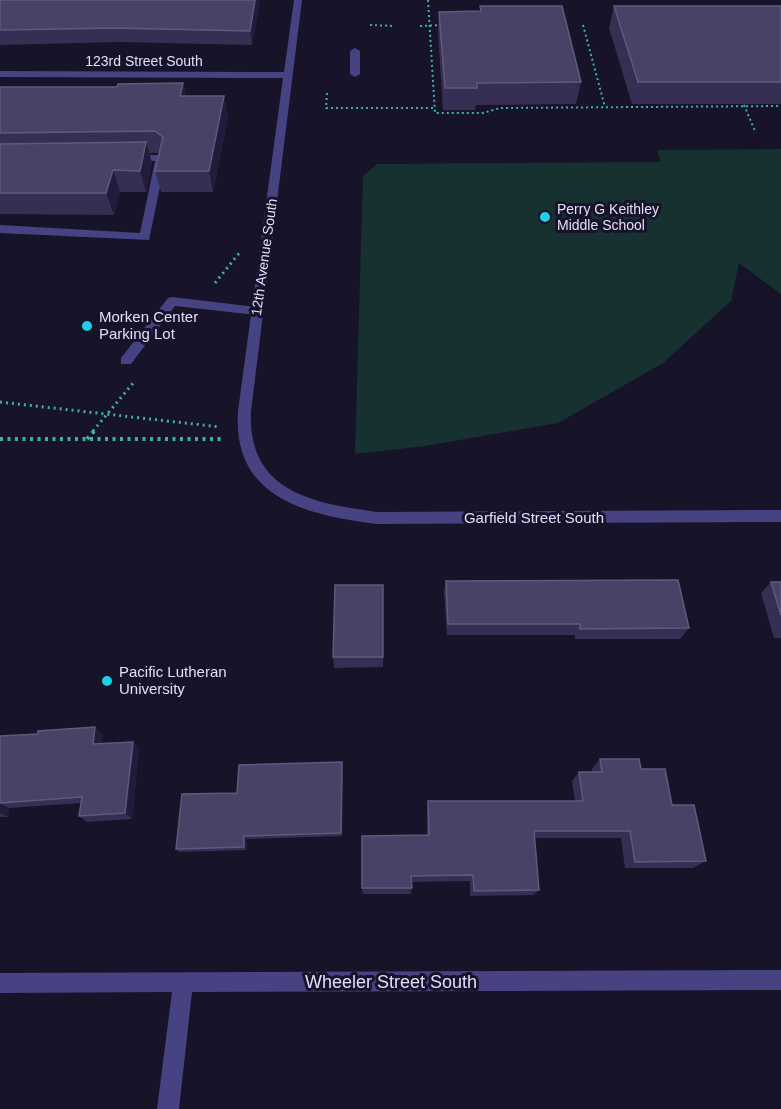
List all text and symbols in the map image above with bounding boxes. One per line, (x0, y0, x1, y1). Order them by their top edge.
street label: 123rd Street South (85, 53, 203, 69)
street label: 12th Avenue South (248, 197, 280, 317)
place label: Perry G Keithley Middle School (557, 201, 659, 233)
marker: Perry G Keithley Middle School (538, 210, 552, 224)
place label: Morken Center Parking Lot (99, 308, 198, 342)
marker: Morken Center Parking Lot (80, 319, 94, 333)
street label: Garfield Street South (464, 509, 604, 526)
place label: Pacific Lutheran University (119, 663, 227, 697)
marker: Pacific Lutheran University (100, 674, 114, 688)
street label: Wheeler Street South (305, 972, 477, 992)

